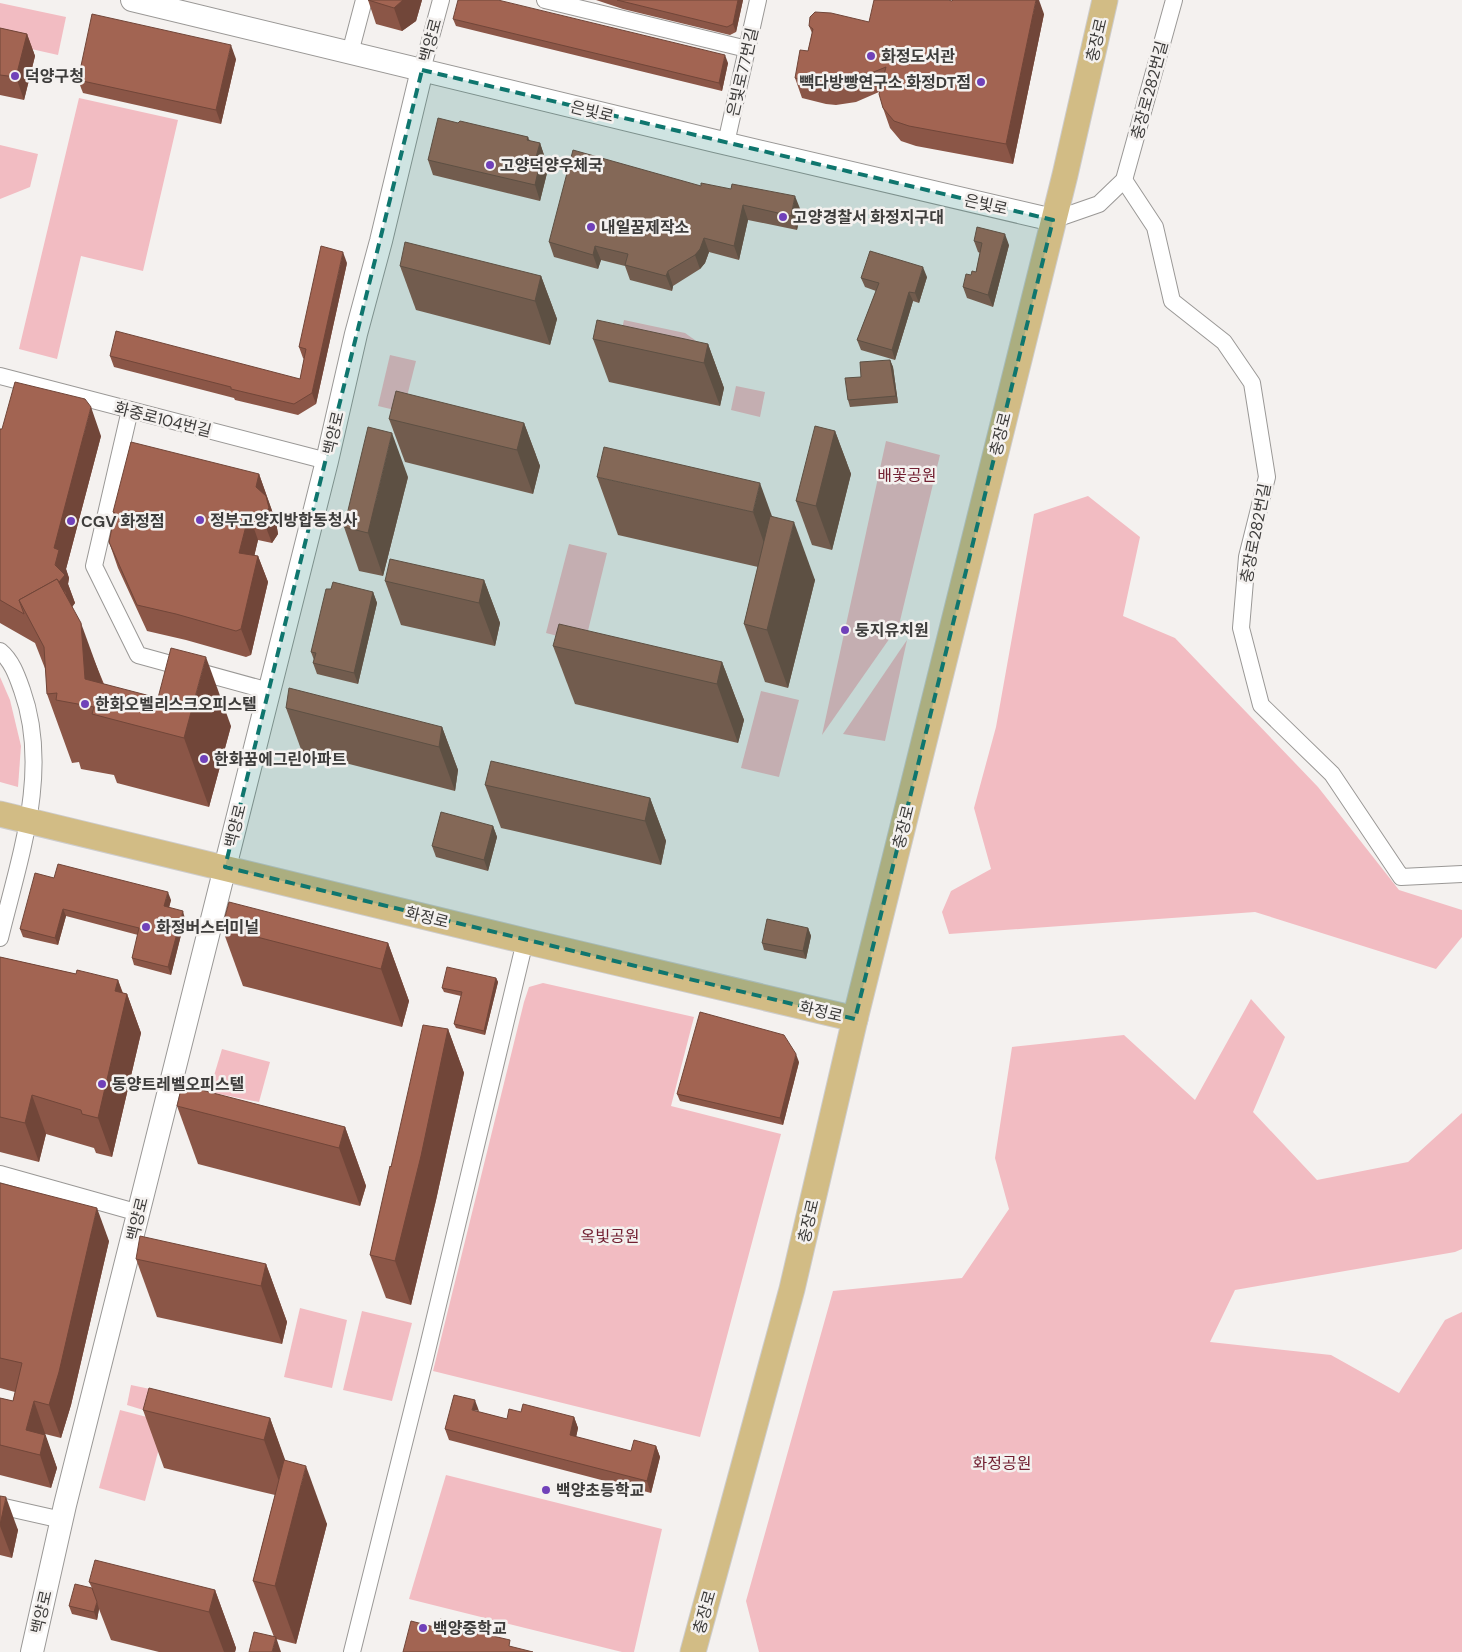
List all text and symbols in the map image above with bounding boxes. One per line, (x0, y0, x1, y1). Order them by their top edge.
street label: 백양로 (415, 16, 446, 64)
street label: 충장로 (1081, 16, 1112, 64)
street label: 은빛로77번길 (722, 26, 763, 119)
street label: 충장로282번길 (1126, 39, 1173, 142)
place label: 화정도서관 (881, 46, 955, 67)
marker: 화정도서관 (865, 50, 877, 62)
place label: 덕양구청 (25, 66, 84, 87)
marker: 덕양구청 (9, 70, 21, 82)
place label: 빽다방빵연구소 화정DT점 (800, 72, 971, 93)
marker: 빽다방빵연구소 화정DT점 (975, 76, 987, 88)
street label: 은빛로 (568, 96, 616, 127)
place label: 고양덕양우체국 (500, 155, 603, 176)
marker: 고양덕양우체국 (484, 159, 496, 171)
street label: 은빛로 (962, 189, 1010, 220)
place label: 고양경찰서 화정지구대 (793, 207, 944, 228)
marker: 고양경찰서 화정지구대 (777, 211, 789, 223)
place label: 내일꿈제작소 (601, 217, 690, 238)
marker: 내일꿈제작소 (585, 221, 597, 233)
street label: 화중로104번길 (112, 397, 214, 442)
street label: 백양로 (318, 409, 349, 457)
street label: 충장로 (985, 410, 1016, 458)
park label: 배꽃공원 (878, 465, 936, 486)
street label: 충장로282번길 (1236, 481, 1275, 585)
place label: 정부고양지방합동청사 (210, 510, 357, 531)
place label: CGV 화정점 (81, 511, 164, 532)
marker: 정부고양지방합동청사 (194, 514, 206, 526)
marker: CGV 화정점 (65, 515, 77, 527)
place label: 둥지유치원 (855, 620, 929, 641)
marker: 둥지유치원 (839, 624, 851, 636)
place label: 한화오벨리스크오피스텔 (95, 694, 257, 715)
marker: 한화오벨리스크오피스텔 (79, 698, 91, 710)
place label: 한화꿈에그린아파트 (214, 749, 347, 770)
marker: 한화꿈에그린아파트 (198, 753, 210, 765)
street label: 백양로 (220, 802, 251, 850)
street label: 충장로 (888, 803, 919, 851)
street label: 화정로 (403, 902, 451, 933)
place label: 화정버스터미널 (156, 917, 259, 938)
marker: 화정버스터미널 (140, 921, 152, 933)
street label: 화정로 (797, 996, 845, 1027)
place label: 동양트레벨오피스텔 (112, 1074, 244, 1095)
marker: 동양트레벨오피스텔 (96, 1078, 108, 1090)
street label: 백양로 (122, 1195, 153, 1243)
street label: 충장로 (793, 1197, 824, 1245)
park label: 옥빛공원 (581, 1226, 639, 1247)
park label: 화정공원 (973, 1453, 1031, 1474)
place label: 백양초등학교 (556, 1480, 645, 1501)
marker: 백양초등학교 (540, 1484, 552, 1496)
street label: 백양로 (26, 1588, 57, 1636)
street label: 충장로 (688, 1588, 721, 1636)
place label: 백양중학교 (433, 1618, 507, 1639)
marker: 백양중학교 (417, 1622, 429, 1634)

